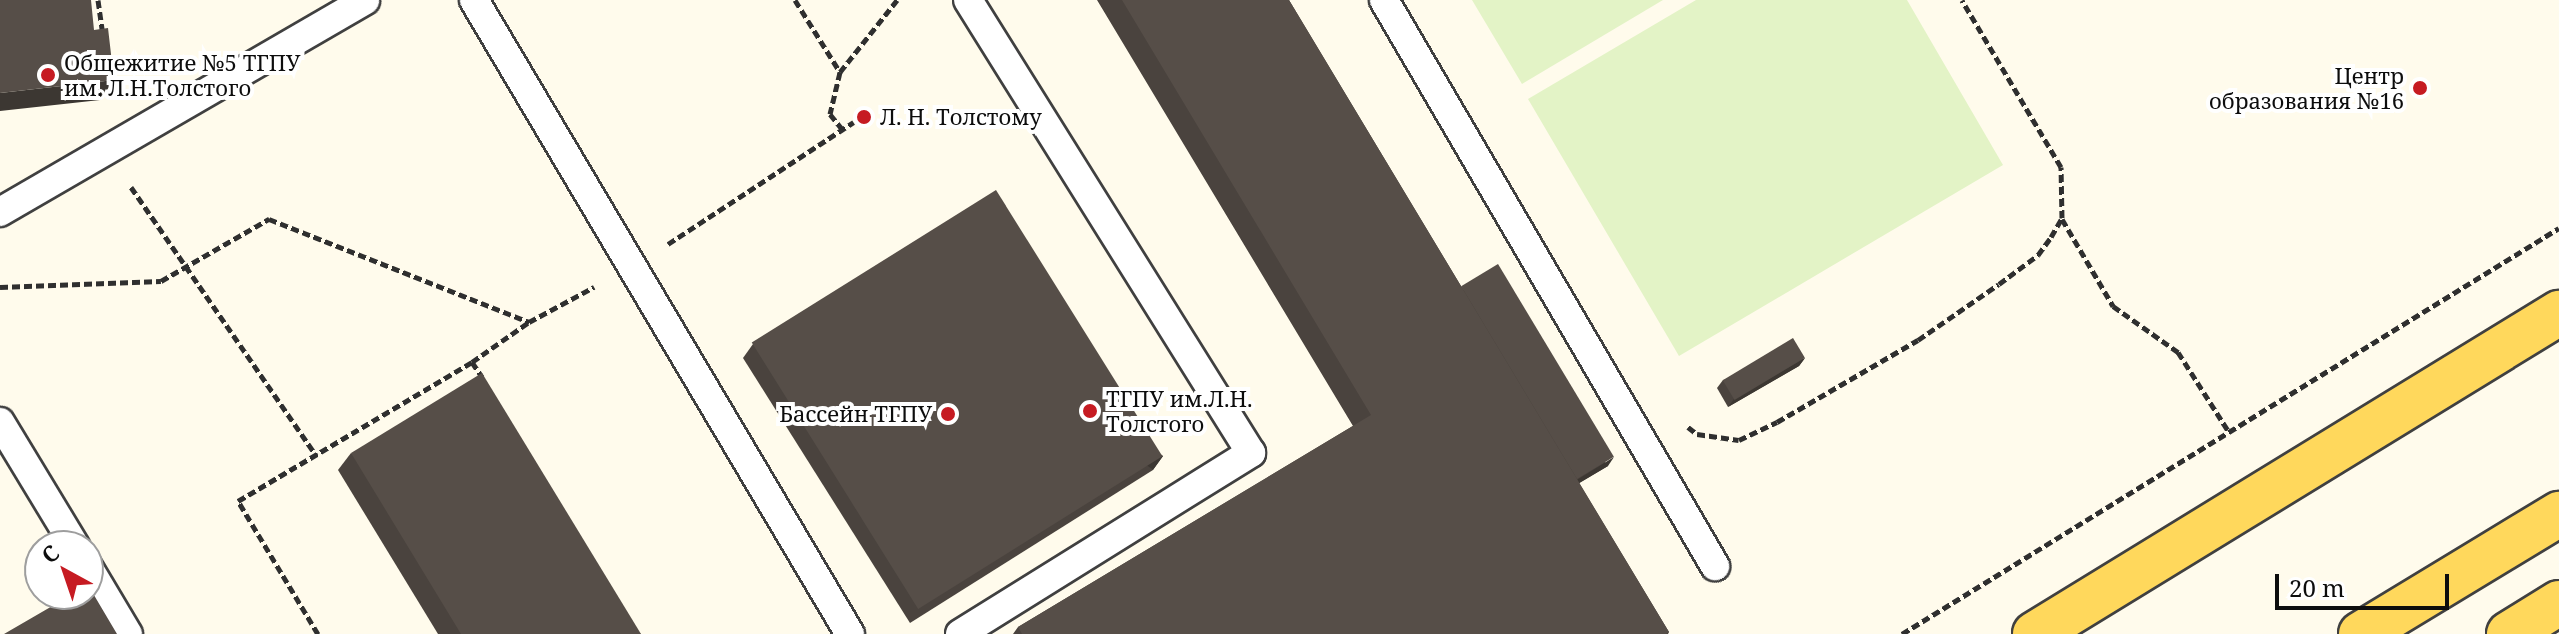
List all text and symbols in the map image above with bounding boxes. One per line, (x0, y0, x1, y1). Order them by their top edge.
place label: Общежитие №5 ТГПУ им. Л.Н.Толстого (64, 49, 300, 100)
place label: Центр образования №16 (2209, 62, 2404, 114)
marker: Общежитие №5 ТГПУ им. Л.Н.Толстого (39, 66, 57, 84)
marker: Центр образования №16 (2411, 79, 2429, 97)
place label: Л. Н. Толстому (880, 104, 1042, 130)
marker: Л. Н. Толстому (855, 108, 873, 126)
place label: ТГПУ им.Л.Н. Толстого (1106, 385, 1253, 436)
place label: Бассейн ТГПУ (779, 401, 932, 427)
marker: ТГПУ им.Л.Н. Толстого (1081, 402, 1099, 420)
marker: Бассейн ТГПУ (939, 405, 957, 423)
north arrow (24, 530, 104, 610)
text: С (35, 537, 65, 569)
scale bar (2279, 558, 2453, 608)
text: 20 m (2289, 571, 2345, 604)

